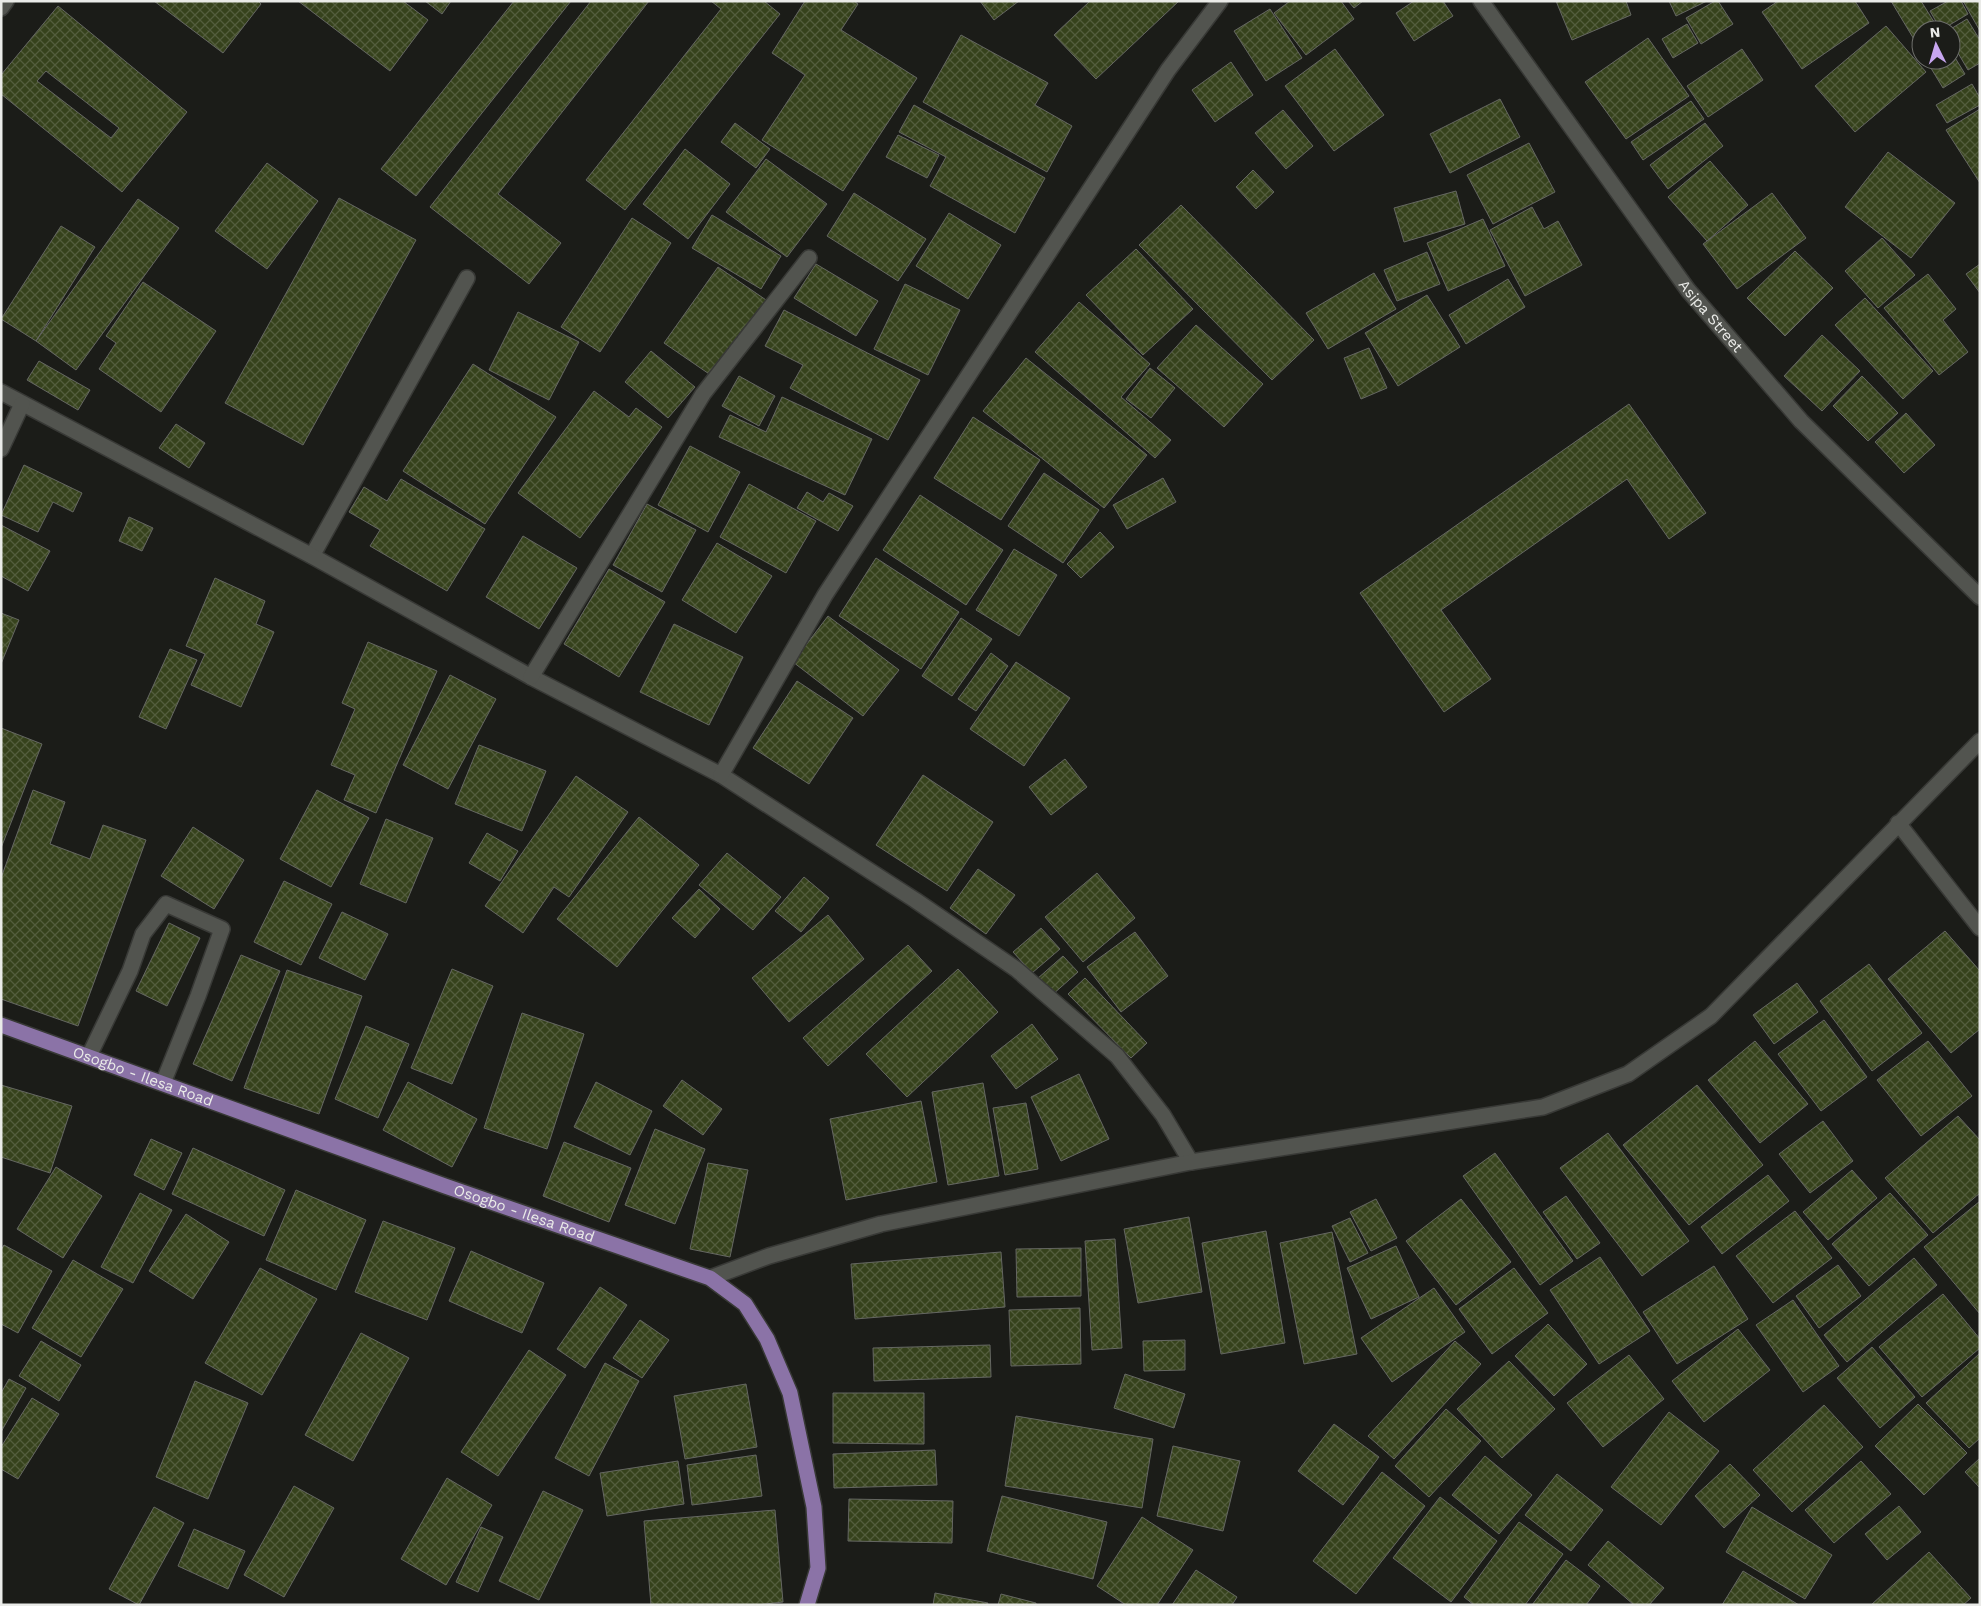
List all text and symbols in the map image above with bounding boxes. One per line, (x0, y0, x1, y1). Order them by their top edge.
north arrow (1911, 20, 1961, 70)
text: N (1929, 24, 1941, 40)
street label: Asipa Street (1675, 276, 1747, 356)
street label: Osogbo - Ilesa Road (70, 1043, 216, 1110)
street label: Osogbo - Ilesa Road (451, 1181, 597, 1246)

